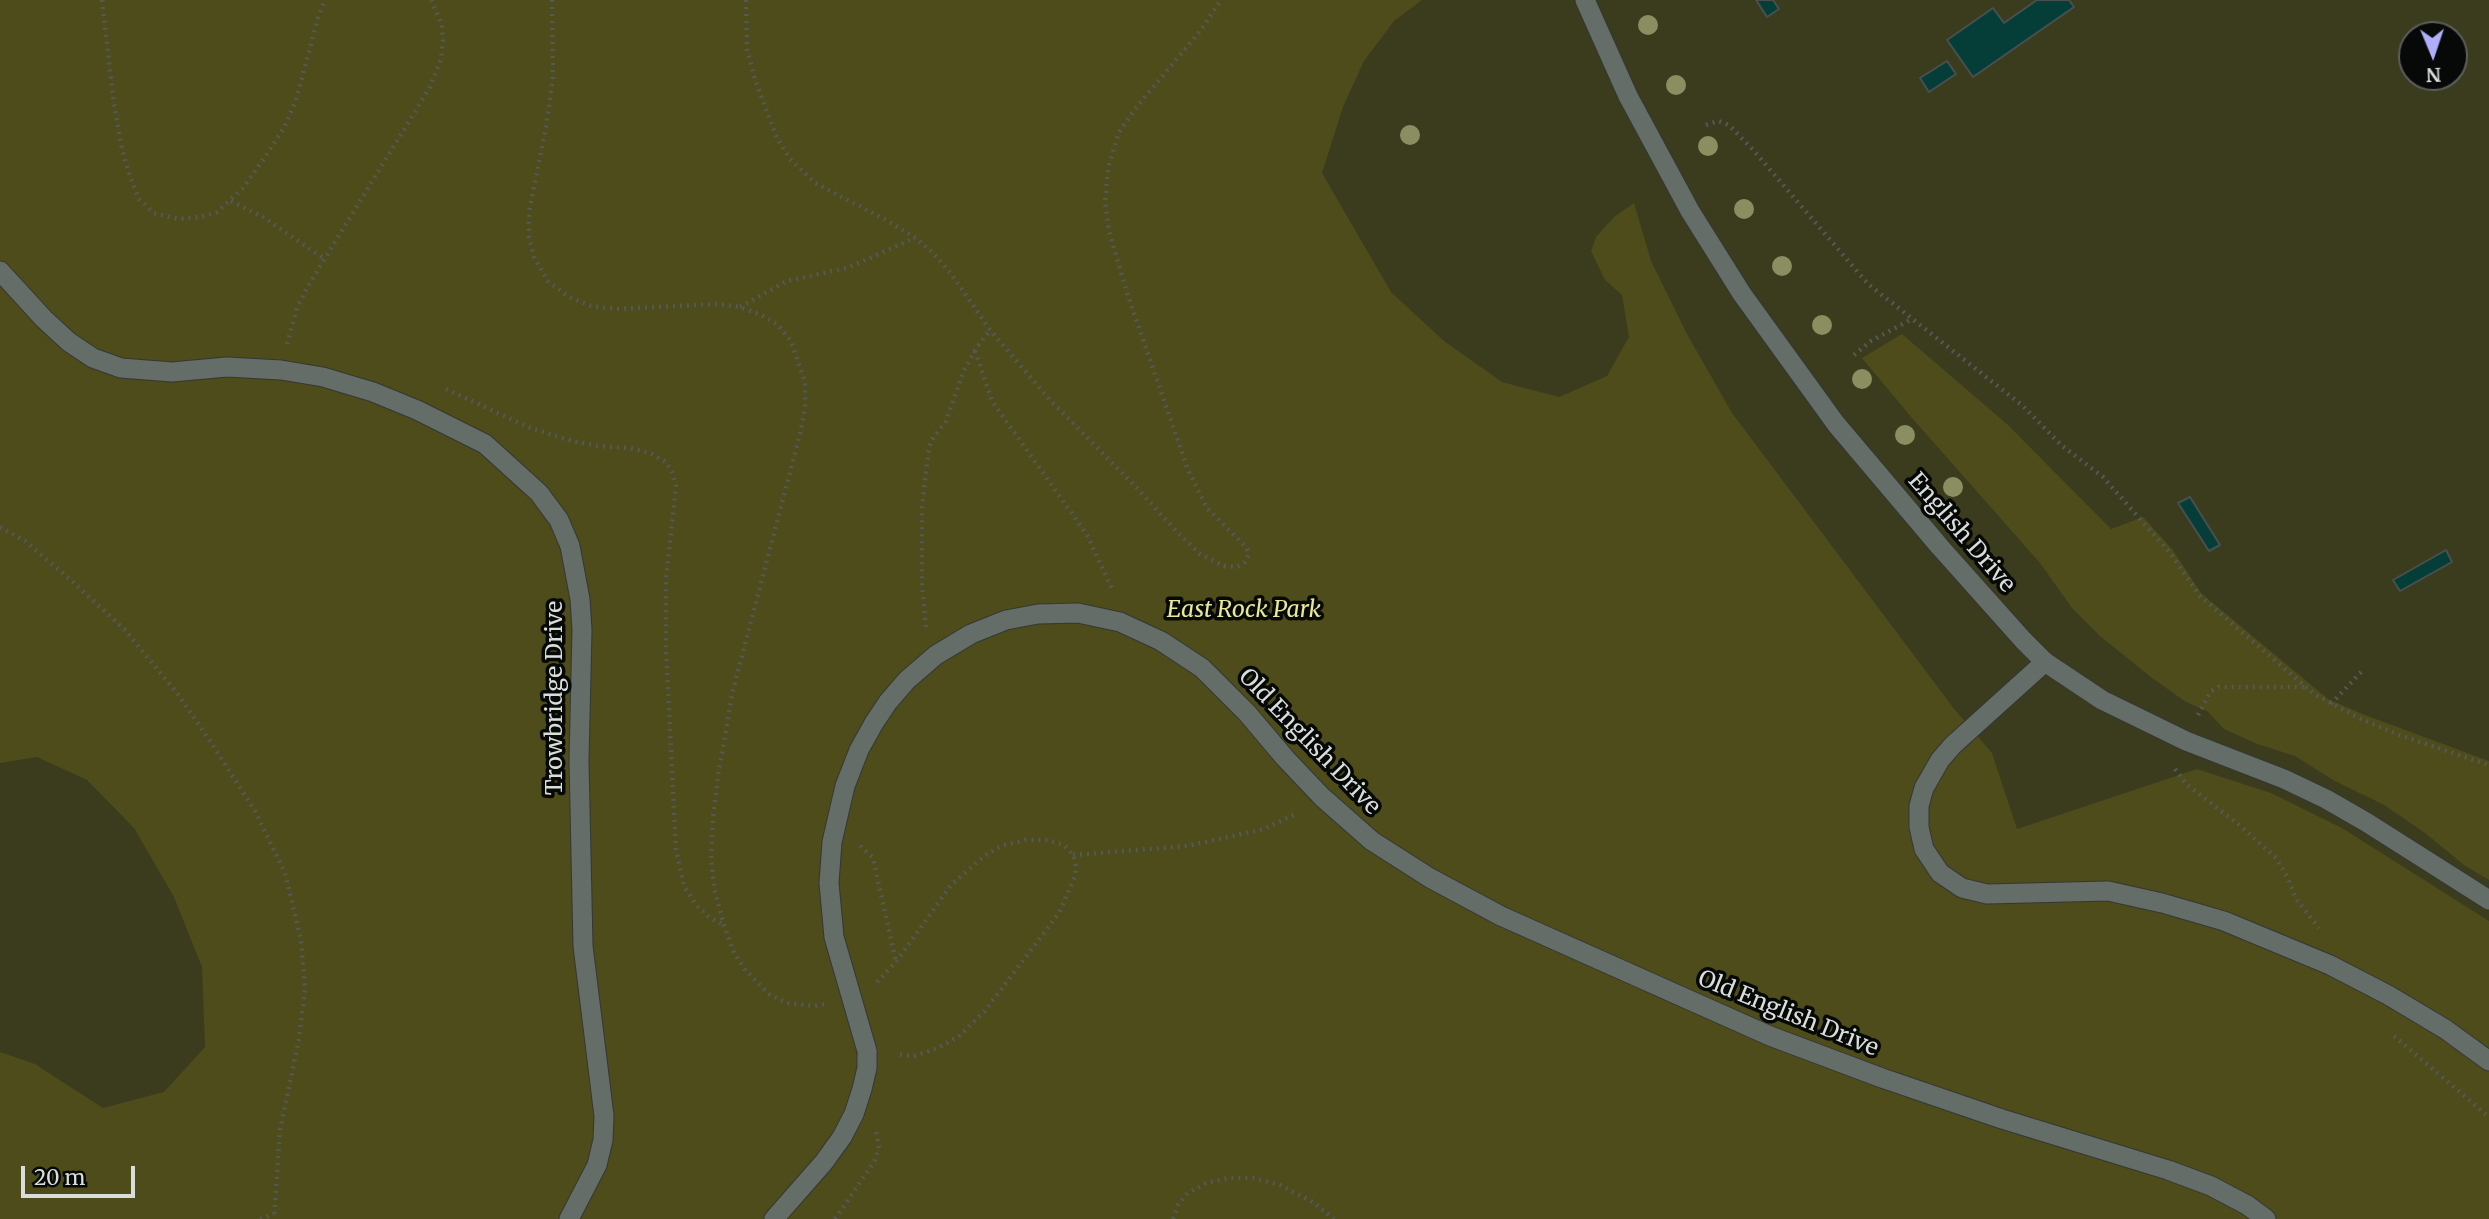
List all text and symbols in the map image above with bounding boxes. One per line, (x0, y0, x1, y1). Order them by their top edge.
north arrow (2398, 21, 2468, 91)
text: N (2426, 63, 2442, 87)
street label: English Drive (1902, 468, 2020, 598)
park label: East Rock Park (1167, 596, 1321, 624)
street label: Trowbridge Drive (541, 601, 569, 795)
street label: Old English Drive (1232, 663, 1386, 821)
street label: Old English Drive (1694, 965, 1882, 1063)
scale bar (24, 1152, 138, 1196)
text: 20 m (34, 1164, 85, 1191)

